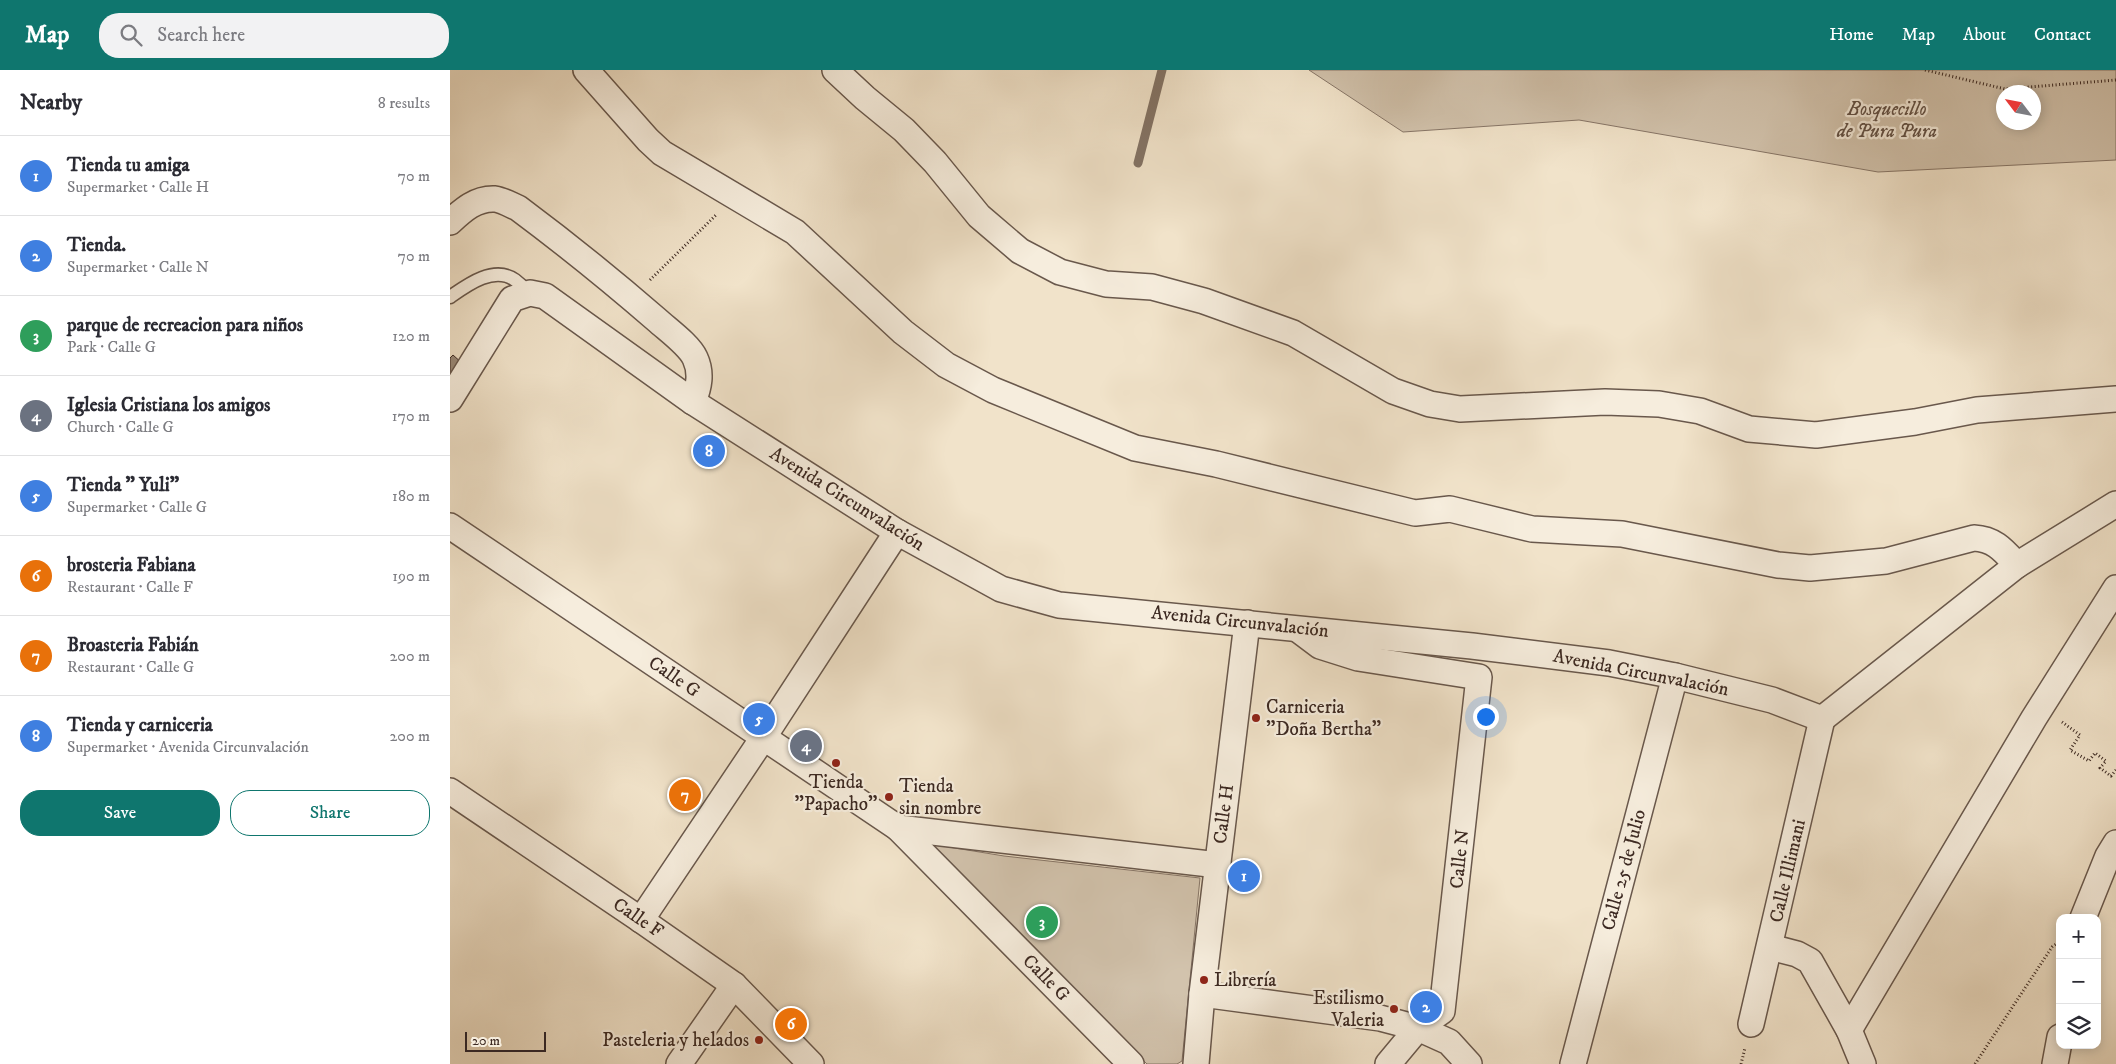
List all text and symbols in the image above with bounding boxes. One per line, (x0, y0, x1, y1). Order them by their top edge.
search box (99, 13, 449, 58)
text: Map (25, 20, 69, 50)
icon: search (117, 21, 145, 49)
text: Search here (157, 24, 245, 47)
text: Home (1829, 24, 1874, 46)
text: Map (1902, 24, 1935, 46)
text: About (1963, 24, 2006, 46)
text: Contact (2034, 24, 2091, 46)
north arrow (1996, 85, 2041, 130)
text: Nearby (20, 90, 82, 116)
text: 8 results (378, 93, 430, 113)
park label: Bosquecillo de Pura Pura (1836, 98, 1937, 143)
text: Tienda tu amiga (67, 154, 189, 177)
text: 1 (33, 166, 39, 186)
text: 70 m (398, 166, 430, 186)
text: Supermarket · Calle H (67, 177, 209, 197)
text: Tienda. (67, 234, 126, 257)
text: 2 (32, 246, 40, 266)
text: 70 m (398, 246, 430, 266)
text: Supermarket · Calle N (67, 257, 209, 277)
text: parque de recreacion para niños (67, 314, 303, 337)
text: 3 (33, 326, 39, 346)
text: 120 m (392, 326, 430, 346)
text: Park · Calle G (67, 337, 156, 357)
text: Iglesia Cristiana los amigos (67, 394, 270, 417)
text: 4 (31, 406, 41, 426)
text: 170 m (392, 406, 430, 426)
text: Church · Calle G (67, 417, 174, 437)
pin: 8 (693, 432, 725, 470)
street label: Avenida Circunvalación (765, 442, 929, 556)
text: Tienda " Yuli" (67, 474, 179, 497)
text: 5 (32, 486, 40, 506)
text: 180 m (392, 486, 430, 506)
text: Supermarket · Calle G (67, 497, 207, 517)
text: brosteria Fabiana (67, 554, 196, 577)
text: 6 (32, 566, 40, 586)
text: 190 m (392, 566, 430, 586)
text: Restaurant · Calle F (67, 577, 193, 597)
street label: Avenida Circunvalación (1150, 601, 1330, 643)
text: Broasteria Fabián (67, 634, 199, 657)
street label: Avenida Circunvalación (1551, 645, 1731, 701)
text: 7 (32, 646, 40, 666)
text: 200 m (389, 646, 430, 666)
street label: Calle G (644, 651, 704, 703)
text: Restaurant · Calle G (67, 657, 194, 677)
place label: Carniceria "Doña Bertha" (1266, 696, 1381, 741)
pin: 5 (743, 700, 775, 738)
your location (1473, 704, 1499, 730)
marker: Carniceria "Doña Bertha" (1250, 712, 1262, 724)
text: Tienda y carniceria (67, 714, 213, 737)
text: 8 (32, 726, 40, 746)
text: 200 m (389, 726, 430, 746)
pin: 4 (790, 727, 822, 765)
text: Supermarket · Avenida Circunvalación (67, 737, 309, 757)
marker: Tienda "Papacho" (830, 757, 842, 769)
place label: Tienda "Papacho" (795, 771, 877, 816)
place label: Tienda sin nombre (899, 775, 981, 820)
pin: 7 (669, 776, 701, 814)
street label: Calle H (1209, 783, 1239, 845)
button: Save (20, 790, 220, 836)
button: Share (230, 790, 430, 836)
marker: Tienda sin nombre (883, 791, 895, 803)
street label: Calle 25 de Julio (1597, 807, 1651, 933)
street label: Calle Illimani (1765, 817, 1811, 925)
street label: Calle N (1445, 828, 1475, 890)
pin: 1 (1228, 857, 1260, 895)
street label: Calle F (609, 893, 668, 943)
pin: 3 (1026, 903, 1058, 941)
map controls (2056, 914, 2101, 1049)
button: + (2056, 914, 2101, 959)
street label: Calle G (1018, 950, 1074, 1006)
button: − (2056, 959, 2101, 1004)
place label: Librería (1214, 969, 1276, 992)
marker: Librería (1198, 974, 1210, 986)
place label: Estilismo Valeria (1313, 987, 1384, 1032)
pin: 2 (1410, 988, 1442, 1026)
marker: Estilismo Valeria (1388, 1003, 1400, 1015)
button: layers (2056, 1004, 2101, 1049)
pin: 6 (775, 1005, 807, 1043)
scale bar (465, 1029, 546, 1052)
place label: Pasteleria y helados (602, 1029, 749, 1052)
text: 20 m (472, 1032, 500, 1050)
marker: Pasteleria y helados (753, 1034, 765, 1046)

